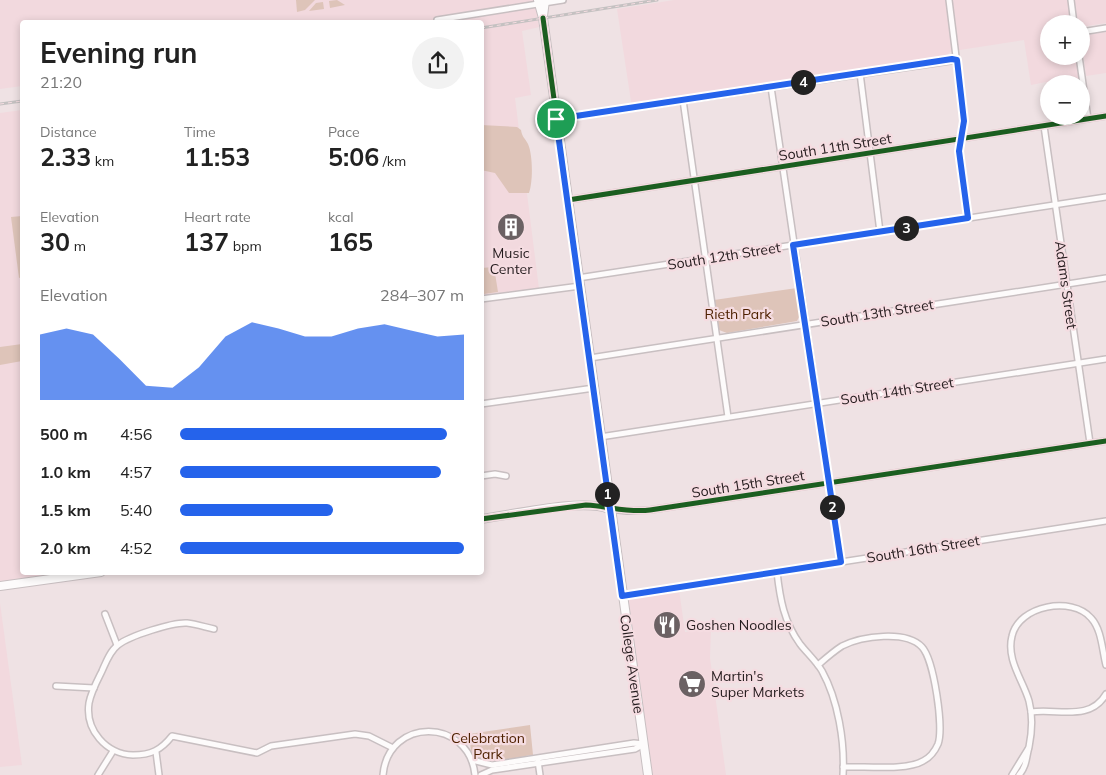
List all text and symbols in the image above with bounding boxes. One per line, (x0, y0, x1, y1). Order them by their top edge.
map controls (1040, 15, 1090, 125)
button: + (1040, 15, 1090, 65)
text: Evening run (40, 35, 197, 70)
button: share (412, 37, 464, 89)
pin: 4 (790, 70, 816, 94)
text: 21:20 (40, 72, 82, 92)
text: 4 (799, 73, 808, 91)
button: − (1040, 75, 1090, 125)
pin (535, 98, 577, 140)
icon: arrive (542, 105, 570, 133)
text: Distance (40, 123, 97, 141)
text: Time (184, 123, 216, 141)
text: Pace (328, 123, 360, 141)
street label: South 11th Street (777, 129, 893, 165)
text: 2.33 (40, 141, 91, 172)
text: 11:53 (184, 141, 250, 172)
text: 5:06 (328, 141, 379, 172)
text: km (91, 152, 114, 170)
text: /km (379, 152, 406, 170)
text: Elevation (40, 208, 99, 226)
text: Heart rate (184, 208, 251, 226)
text: kcal (328, 208, 354, 226)
building icon: Music Center (496, 212, 526, 242)
pin: 3 (894, 216, 918, 240)
text: 3 (902, 219, 911, 237)
text: 30 (40, 226, 70, 257)
text: 137 (184, 226, 229, 257)
text: 165 (328, 226, 373, 257)
text: m (70, 237, 86, 255)
text: bpm (229, 237, 262, 255)
street label: South 12th Street (666, 238, 782, 274)
street label: Adams Street (1051, 240, 1081, 330)
place label: Music Center (490, 244, 533, 278)
text: Elevation (40, 285, 108, 305)
text: 284–307 m (380, 285, 464, 305)
street label: South 13th Street (819, 295, 935, 331)
park label: Rieth Park (705, 305, 772, 323)
street label: South 14th Street (839, 373, 955, 409)
text: 500 m (40, 424, 88, 444)
text: 4:56 (120, 424, 152, 444)
text: 1.0 km (40, 462, 91, 482)
text: 4:57 (120, 462, 152, 482)
street label: South 15th Street (690, 466, 806, 502)
pin: 1 (594, 482, 620, 506)
text: 1 (603, 485, 612, 503)
pin: 2 (820, 494, 844, 520)
text: 2 (828, 498, 837, 516)
text: 1.5 km (40, 500, 91, 520)
text: 5:40 (120, 500, 152, 520)
street label: South 16th Street (865, 531, 981, 567)
text: 2.0 km (40, 538, 91, 558)
text: 4:52 (120, 538, 152, 558)
restaurant icon: Goshen Noodles (652, 610, 682, 640)
street label: College Avenue (616, 613, 648, 715)
place label: Goshen Noodles (686, 616, 792, 634)
place label: Martin's Super Markets (711, 667, 805, 701)
supermarket icon: Martin's Super Markets (677, 669, 707, 699)
park label: Celebration Park (451, 729, 525, 763)

